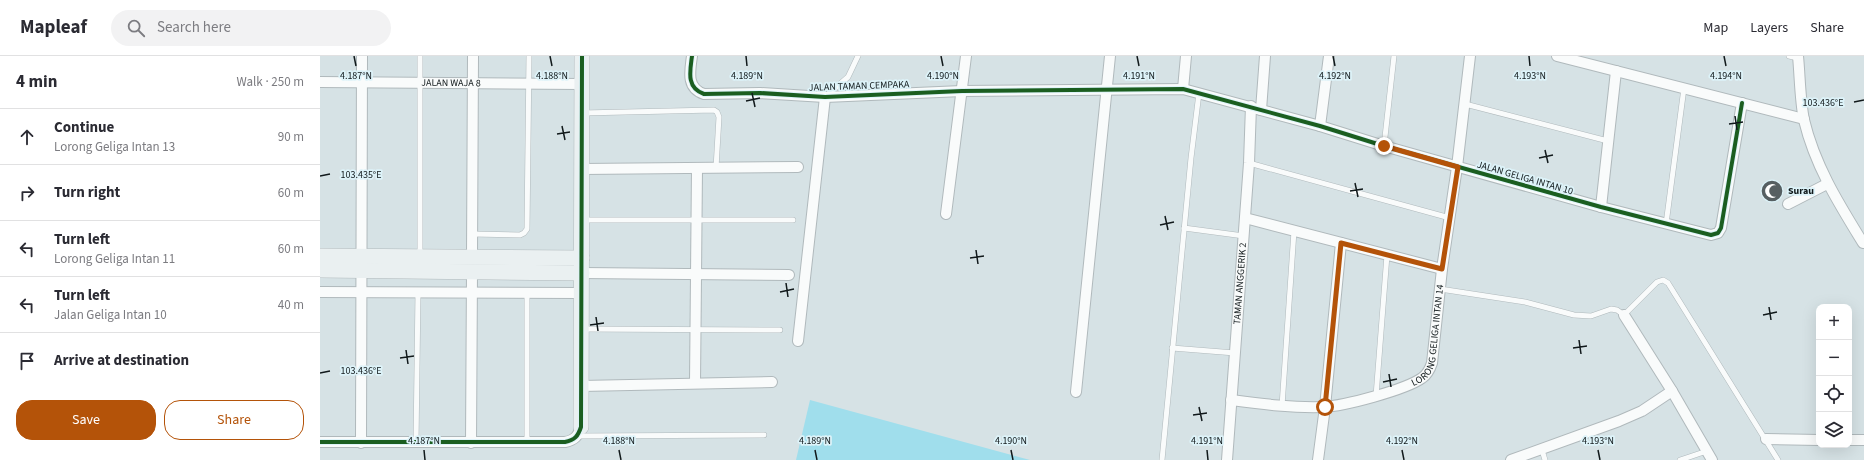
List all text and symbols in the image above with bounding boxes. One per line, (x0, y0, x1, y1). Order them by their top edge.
search box (111, 10, 391, 46)
text: Mapleaf (20, 14, 87, 41)
icon: search (125, 17, 147, 39)
text: Search here (157, 17, 231, 38)
text: Map (1703, 18, 1728, 38)
text: Layers (1750, 18, 1788, 38)
text: Share (1810, 18, 1844, 38)
text: 4.187°N (340, 69, 372, 83)
text: 4.188°N (536, 69, 568, 83)
text: 4.189°N (731, 69, 763, 83)
text: 4.190°N (927, 69, 959, 83)
text: 4.191°N (1123, 69, 1155, 83)
text: 4.192°N (1319, 69, 1351, 83)
text: 4.193°N (1514, 69, 1546, 83)
text: 4.194°N (1710, 69, 1742, 83)
text: 4 min (16, 70, 57, 94)
text: Walk · 250 m (236, 73, 304, 91)
street label: JALAN WAJA 8 (421, 76, 481, 90)
street label: JALAN TAMAN CEMPAKA (808, 77, 910, 95)
text: 103.436°E (1803, 96, 1843, 110)
text: Continue (54, 117, 114, 138)
icon: ahead (16, 126, 38, 148)
text: 90 m (278, 128, 304, 146)
route end (1375, 137, 1393, 155)
text: Lorong Geliga Intan 13 (54, 138, 175, 156)
street label: JALAN GELIGA INTAN 10 (1475, 158, 1575, 198)
text: 103.435°E (341, 168, 381, 182)
mosque icon: Surau (1759, 178, 1785, 204)
icon: right (16, 182, 38, 204)
text: Turn right (54, 182, 120, 203)
text: 60 m (278, 184, 304, 202)
place label: Surau (1788, 184, 1814, 198)
text: Turn left (54, 229, 110, 250)
icon: left (16, 238, 38, 260)
text: 60 m (278, 240, 304, 258)
street label: TAMAN ANGGERIK 2 (1230, 242, 1250, 325)
text: Lorong Geliga Intan 11 (54, 250, 175, 268)
street label: LORONG GELIGA INTAN 14 (1409, 284, 1447, 390)
text: Turn left (54, 285, 110, 306)
icon: left (16, 294, 38, 316)
text: 40 m (278, 296, 304, 314)
map controls (1816, 304, 1852, 448)
button: + (1816, 304, 1852, 340)
text: Jalan Geliga Intan 10 (54, 306, 167, 324)
button: − (1816, 340, 1852, 376)
icon: arrive (16, 350, 38, 372)
text: Arrive at destination (54, 350, 189, 371)
text: 103.436°E (341, 364, 381, 378)
button: locate (1816, 376, 1852, 412)
route start (1316, 398, 1334, 416)
button: Save (16, 400, 156, 440)
button: Share (164, 400, 304, 440)
button: layers (1816, 412, 1852, 448)
text: 4.187°N (408, 434, 440, 448)
text: 4.188°N (603, 434, 635, 448)
text: 4.189°N (799, 434, 831, 448)
text: 4.190°N (995, 434, 1027, 448)
text: 4.191°N (1191, 434, 1223, 448)
text: 4.192°N (1386, 434, 1418, 448)
text: 4.193°N (1582, 434, 1614, 448)

